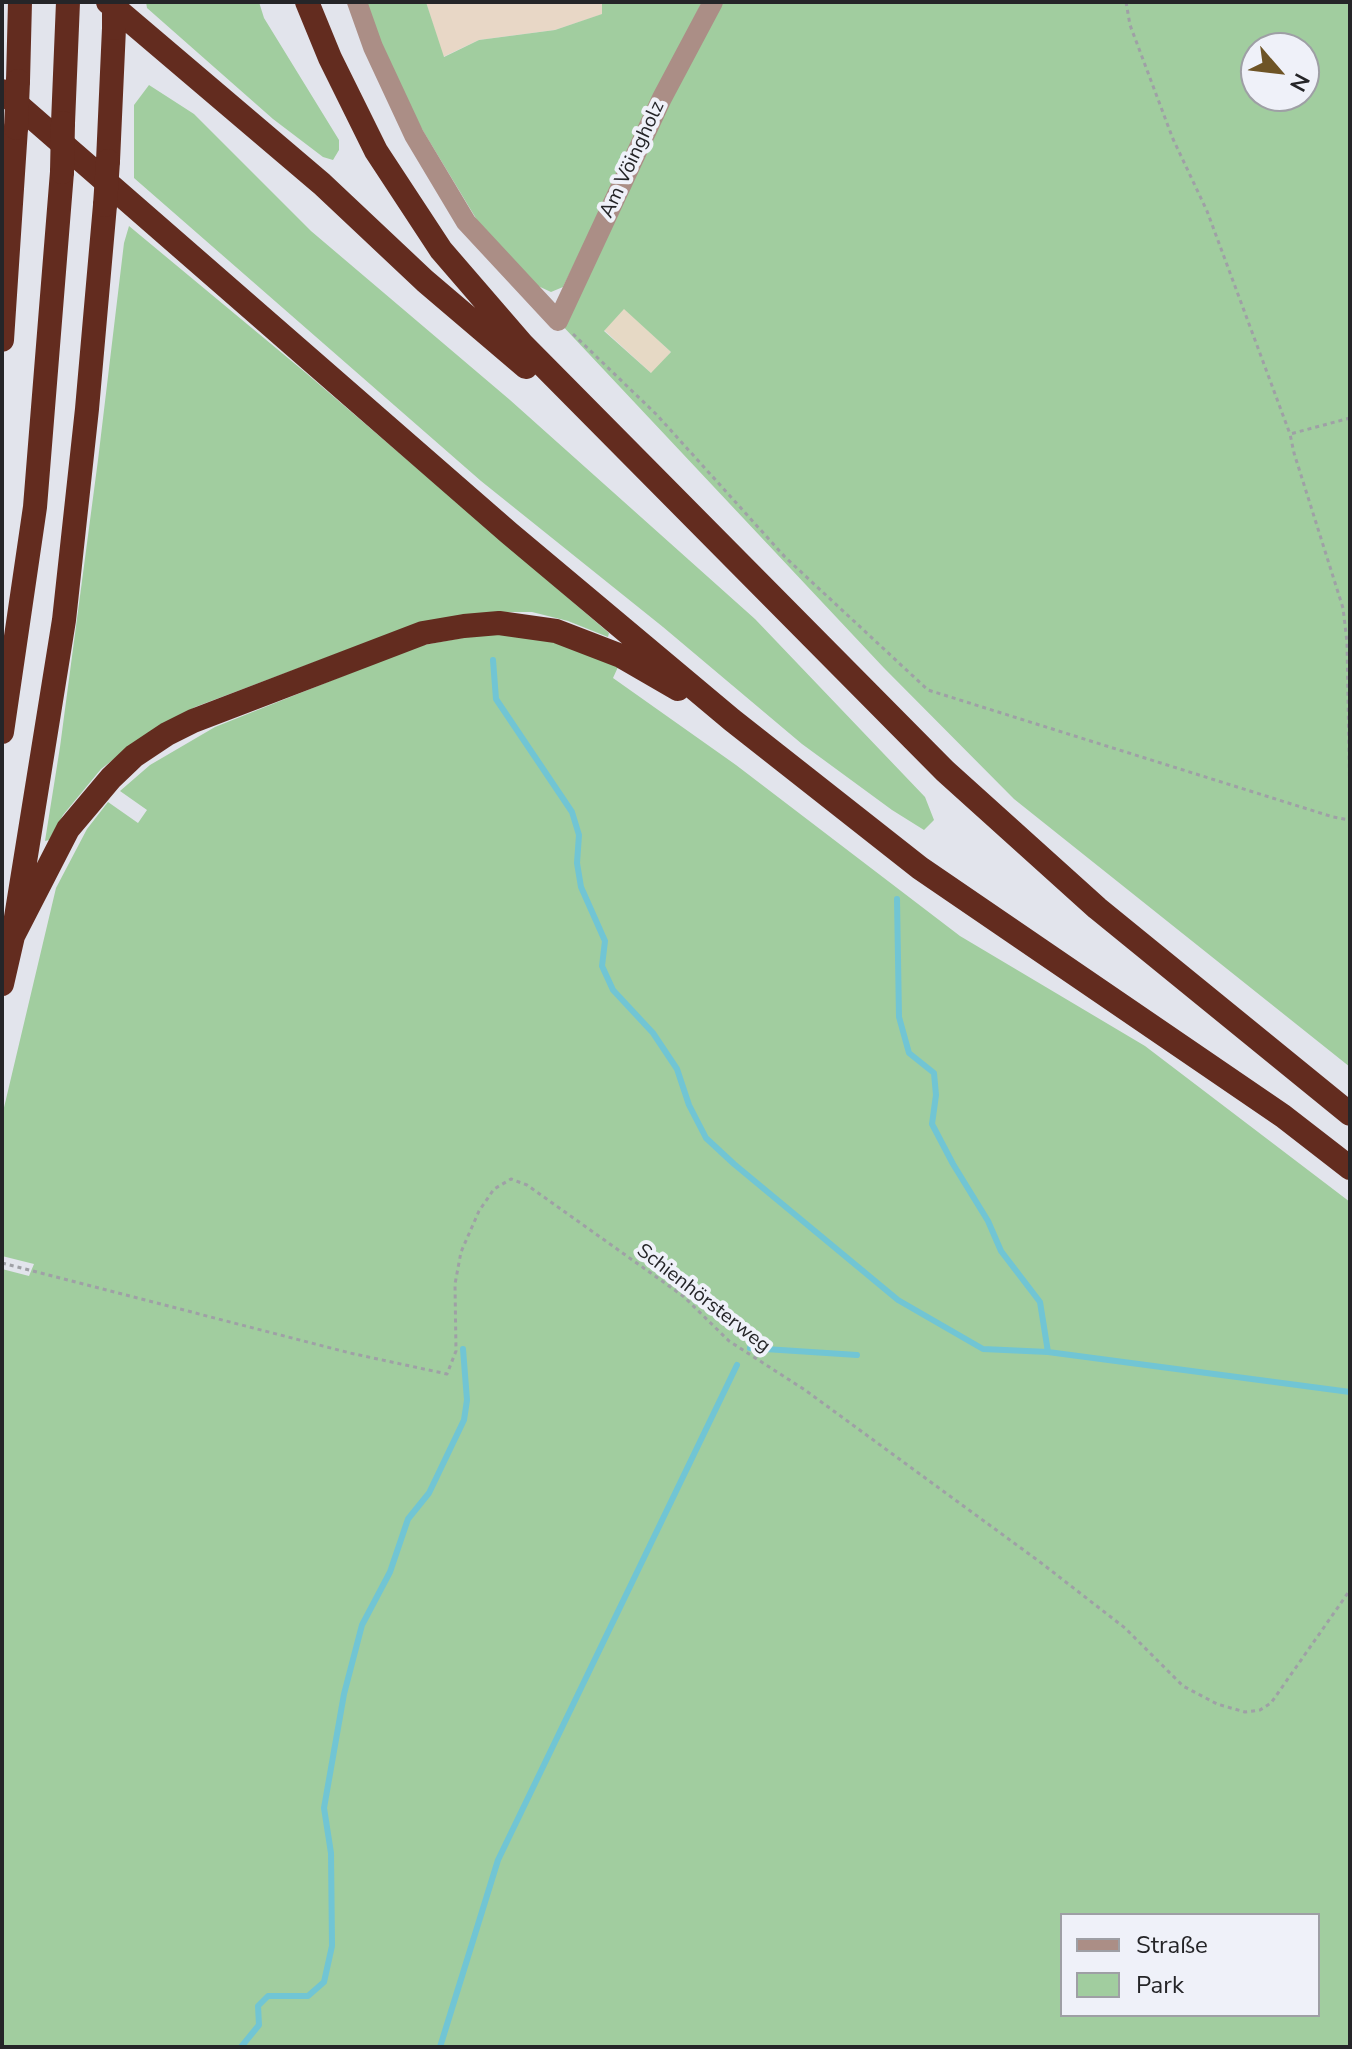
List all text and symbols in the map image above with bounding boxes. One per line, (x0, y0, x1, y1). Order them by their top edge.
north arrow (1240, 32, 1320, 112)
text: N (1282, 68, 1317, 97)
street label: Am Vöingholz (596, 98, 670, 222)
street label: Schienhörsterweg (631, 1239, 775, 1359)
legend (1060, 1913, 1320, 2017)
text: Straße (1136, 1929, 1208, 1961)
text: Park (1136, 1969, 1184, 2001)

